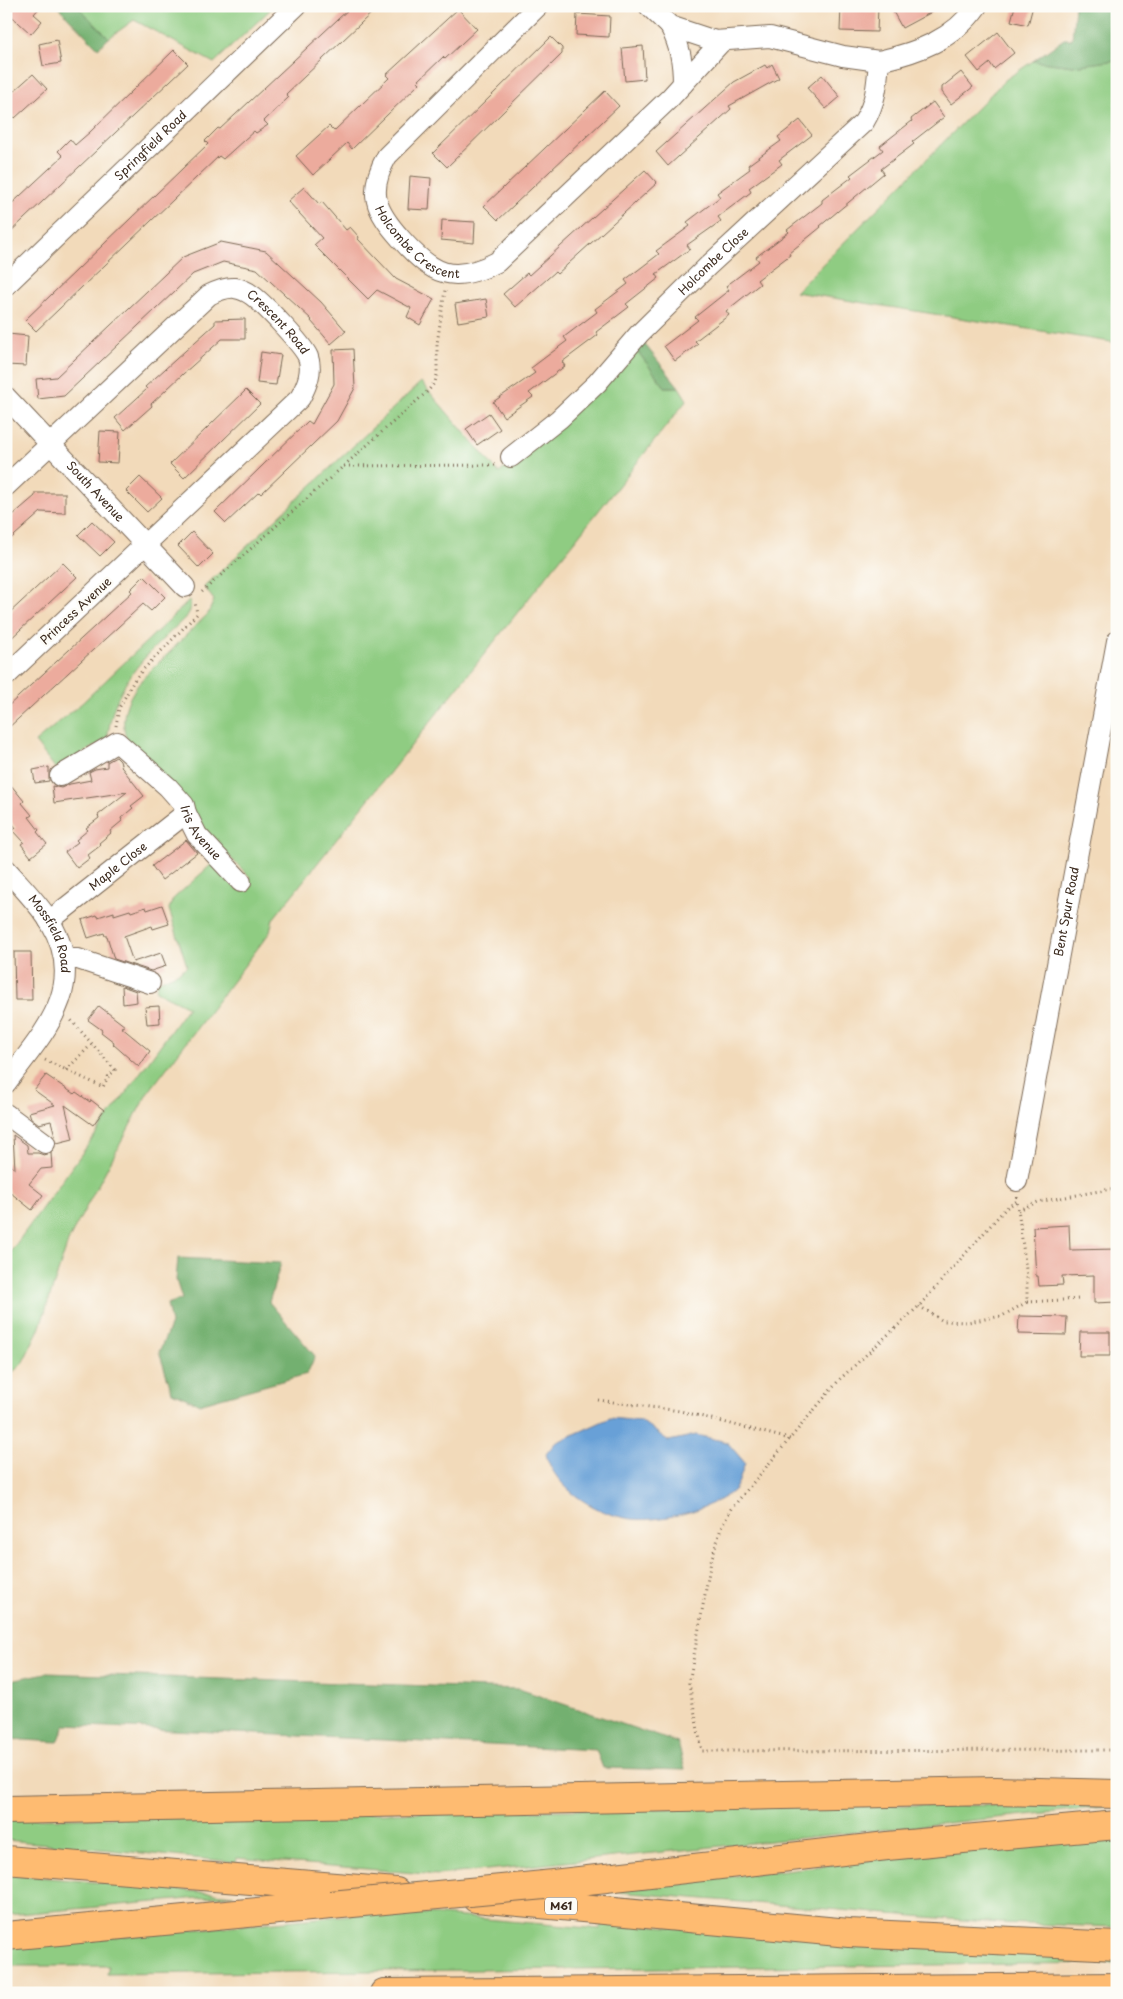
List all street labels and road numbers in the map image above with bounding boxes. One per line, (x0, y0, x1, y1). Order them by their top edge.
street label: Springfield Road (110, 106, 190, 184)
street label: Holcombe Crescent (371, 202, 460, 282)
street label: Holcombe Close (674, 223, 752, 299)
street label: Crescent Road (244, 285, 314, 358)
street label: South Avenue (63, 457, 129, 526)
street label: Princess Avenue (36, 572, 115, 648)
street label: Iris Avenue (176, 803, 226, 864)
street label: Maple Close (85, 837, 150, 894)
street label: Bent Spur Road (1049, 865, 1083, 958)
street label: Mossfield Road (25, 890, 75, 973)
road number: M61 (545, 1898, 577, 1914)

